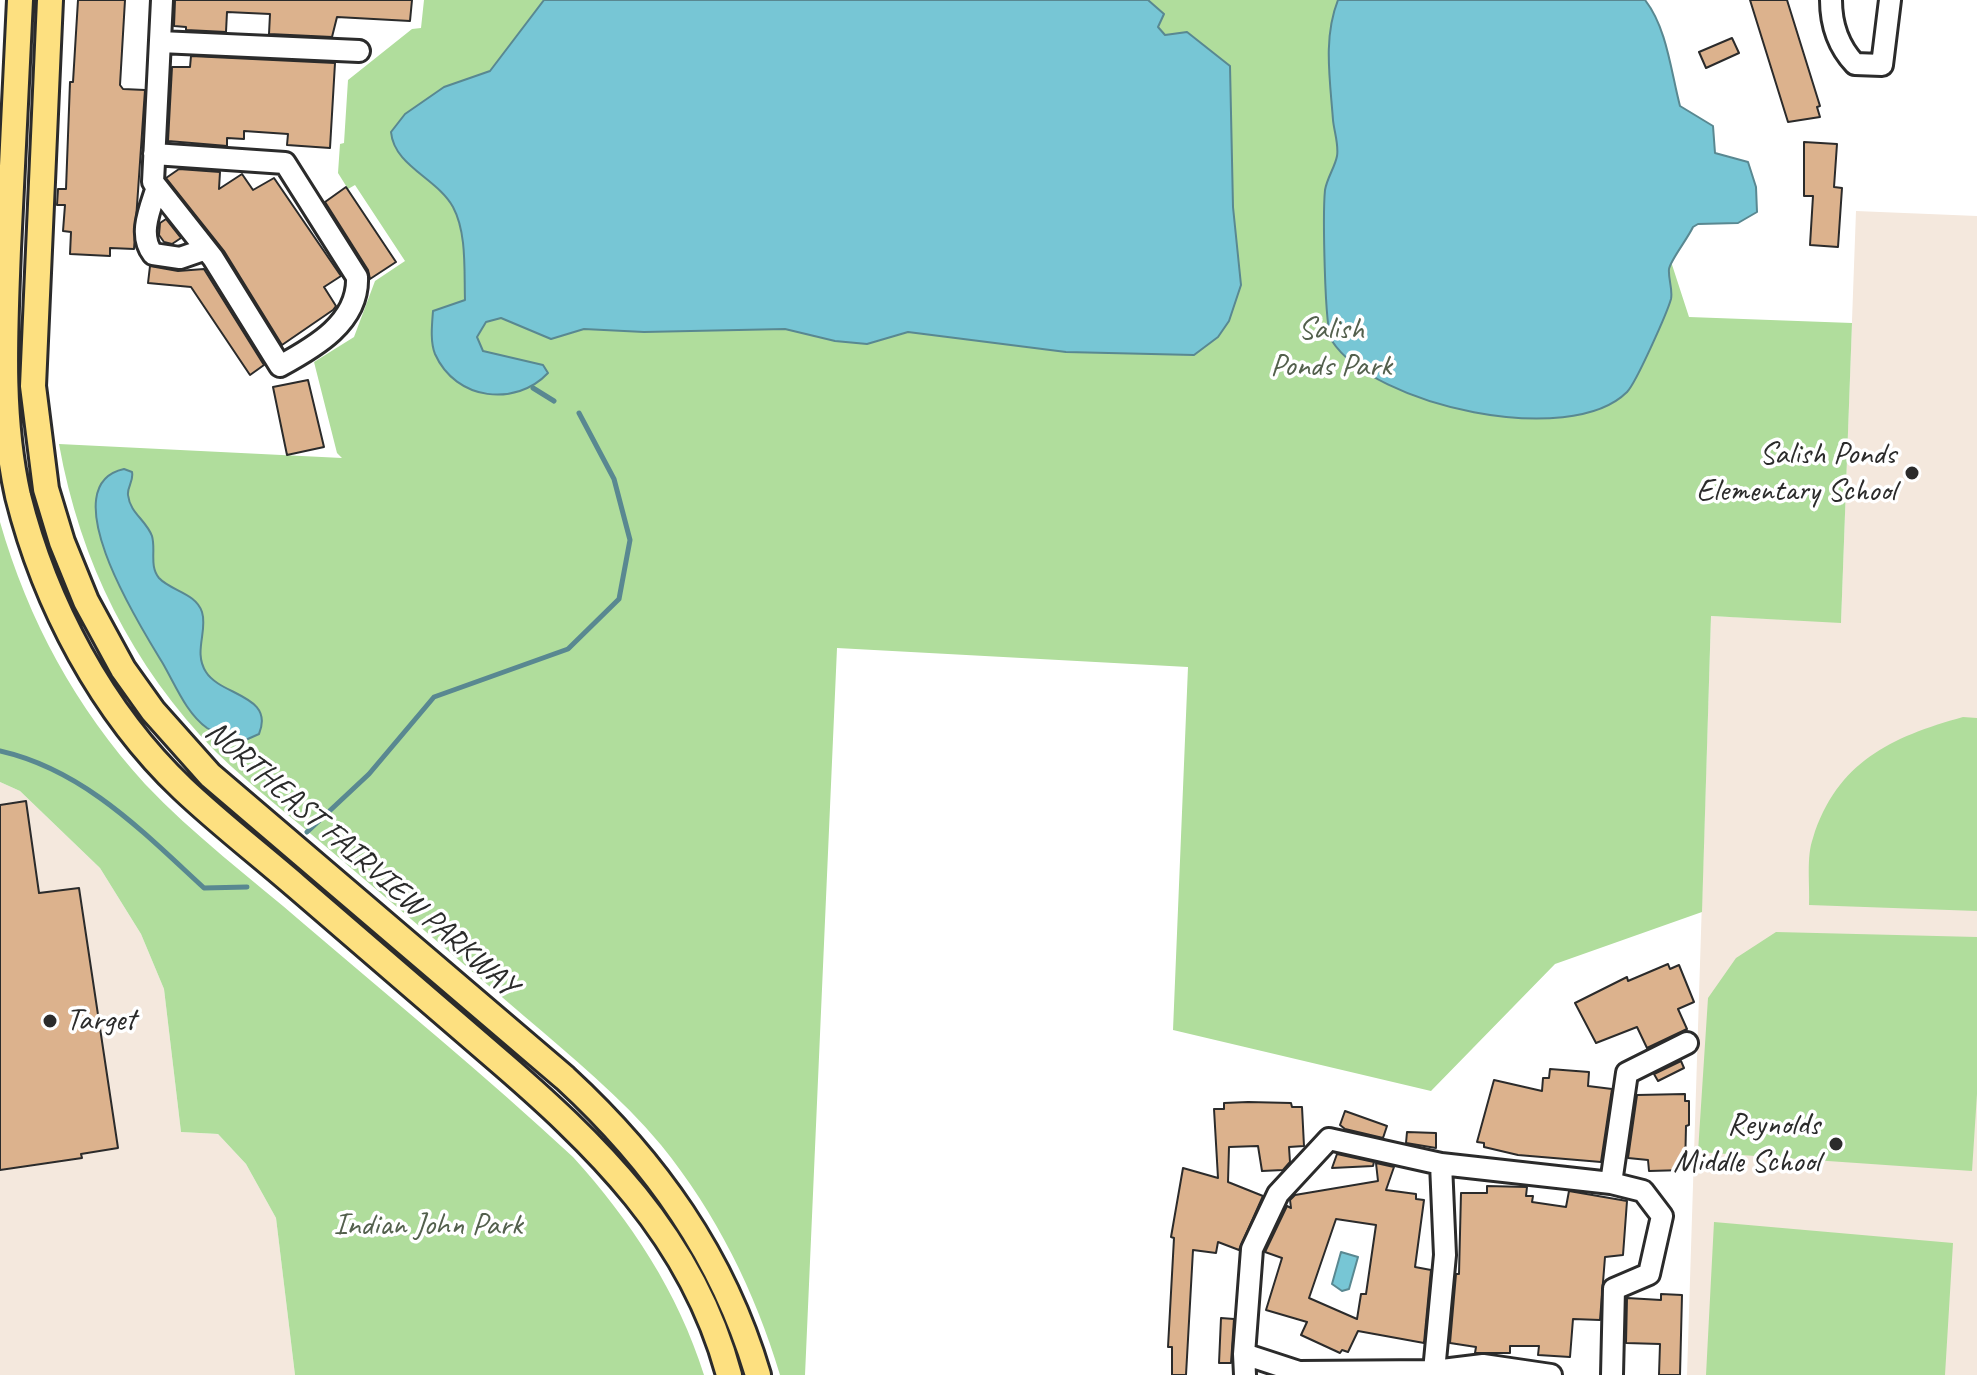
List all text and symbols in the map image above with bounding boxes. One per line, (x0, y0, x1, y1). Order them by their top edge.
park label: Salish Ponds Park (1270, 311, 1392, 386)
place label: Salish Ponds Elementary School (1696, 436, 1896, 511)
marker: Salish Ponds Elementary School (1903, 464, 1921, 482)
street label: NORTHEAST FAIRVIEW PARKWAY (197, 713, 525, 1005)
place label: Target (66, 1002, 136, 1040)
marker: Target (41, 1012, 59, 1030)
place label: Reynolds Middle School (1673, 1107, 1820, 1182)
marker: Reynolds Middle School (1827, 1135, 1845, 1153)
park label: Indian John Park (334, 1207, 522, 1245)

